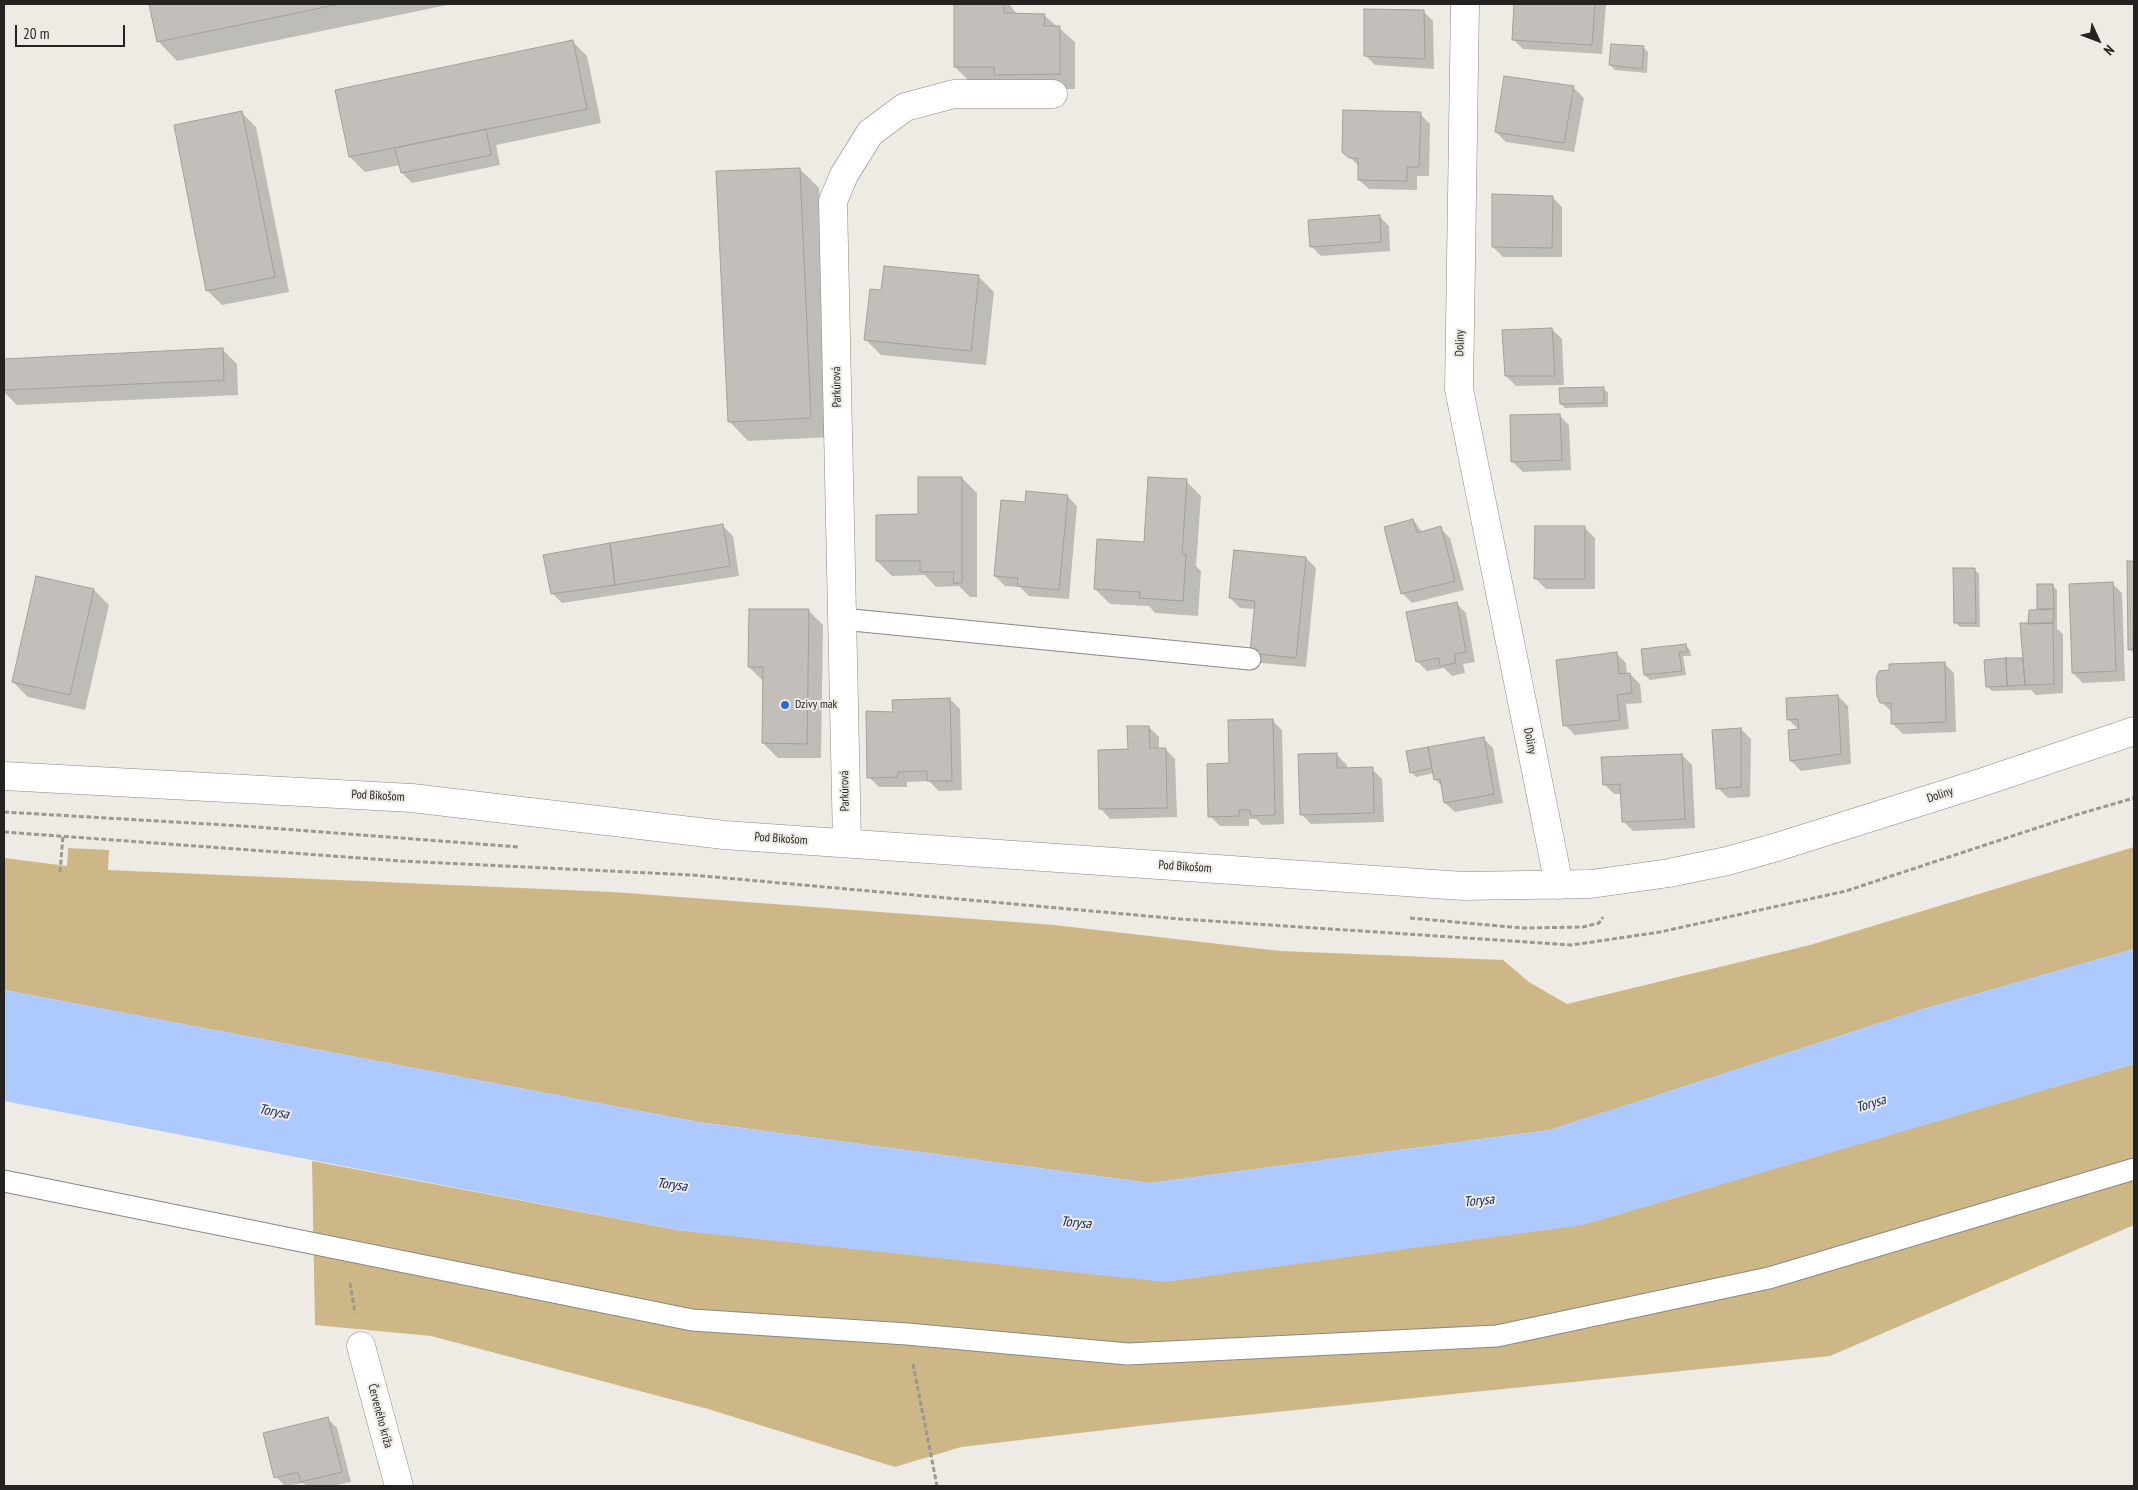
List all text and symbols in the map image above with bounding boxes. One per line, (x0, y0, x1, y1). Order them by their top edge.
scale bar (18, 15, 128, 47)
north arrow (2073, 15, 2123, 65)
text: 20 m (23, 24, 49, 43)
text: N (2100, 41, 2118, 59)
street label: Doliny (1453, 330, 1467, 356)
street label: Parkúrová (829, 366, 845, 408)
place label: Dzivy mak (795, 698, 837, 712)
marker: Dzivy mak (779, 699, 791, 711)
street label: Doliny (1520, 727, 1540, 755)
street label: Parkúrová (837, 770, 853, 812)
street label: Doliny (1925, 784, 1955, 806)
street label: Pod Bikošom (351, 787, 405, 805)
street label: Pod Bikošom (754, 830, 808, 848)
street label: Pod Bikošom (1158, 858, 1212, 876)
water label: Torysa (1854, 1092, 1888, 1116)
water label: Torysa (258, 1101, 290, 1123)
water label: Torysa (656, 1175, 688, 1195)
water label: Torysa (1463, 1191, 1495, 1211)
water label: Torysa (1060, 1213, 1092, 1233)
street label: Červeného kríža (365, 1382, 395, 1450)

